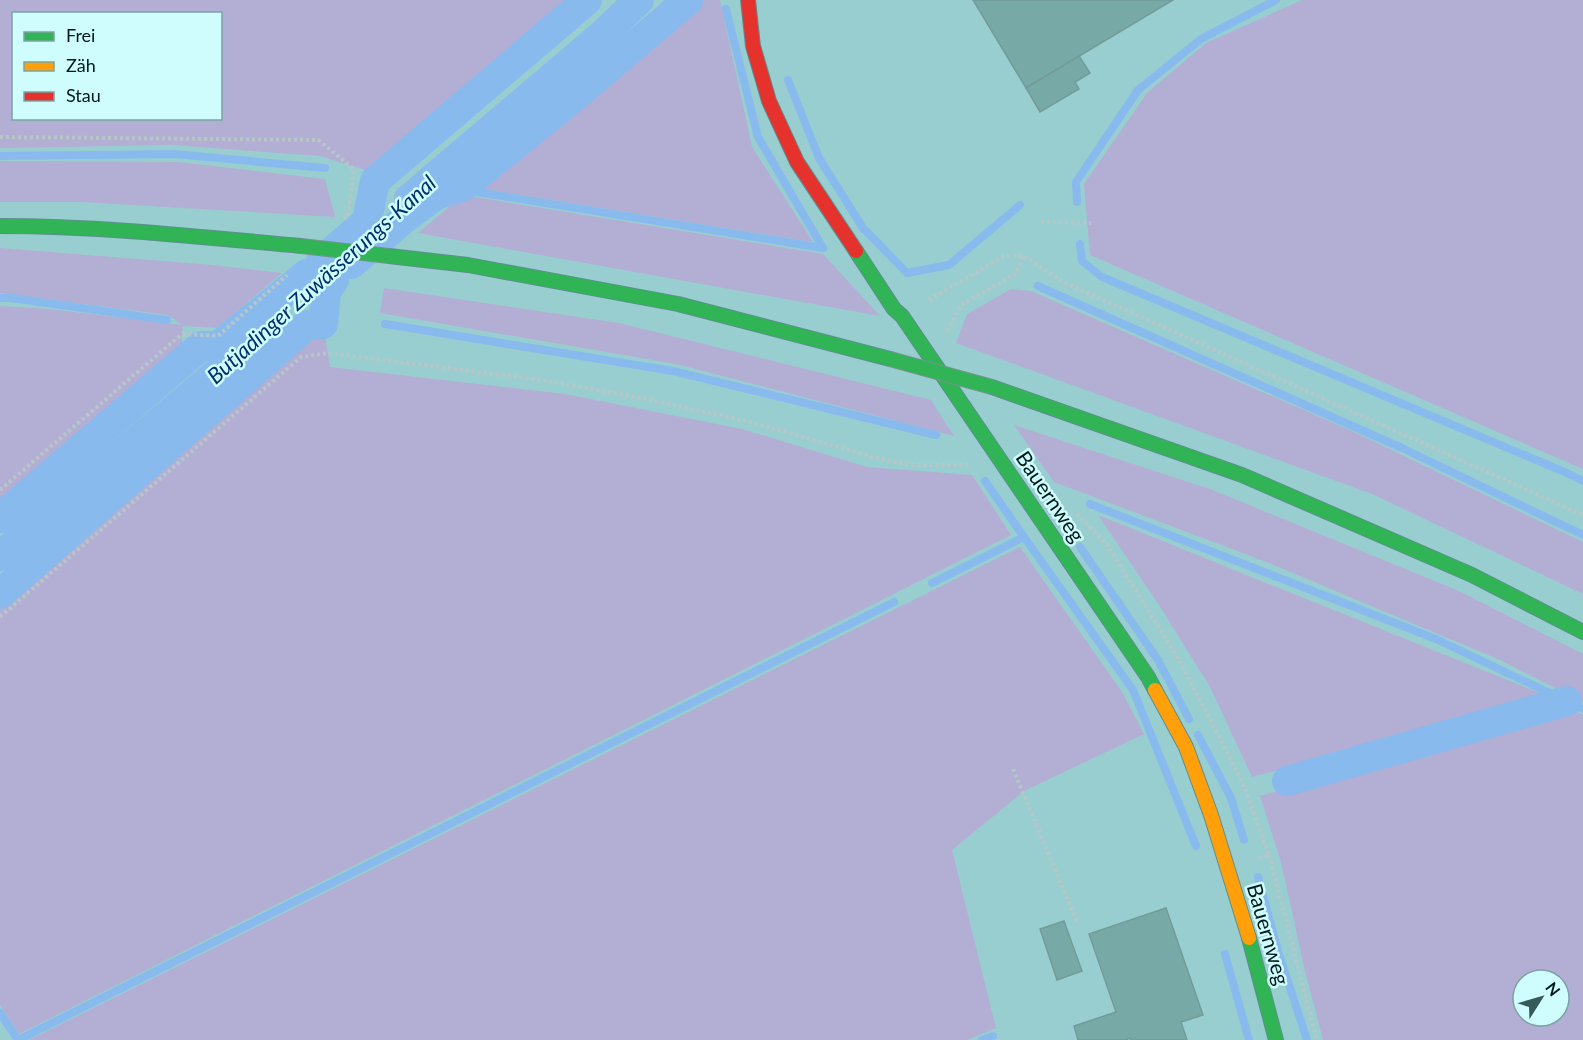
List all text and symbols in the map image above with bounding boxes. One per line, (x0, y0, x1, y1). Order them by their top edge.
legend (12, 12, 222, 120)
text: Frei (66, 24, 95, 46)
text: Zäh (66, 54, 96, 76)
text: Stau (66, 84, 101, 106)
water label: Butjadinger Zuwässerungs-Kanal (201, 169, 441, 389)
street label: Bauernweg (1011, 446, 1091, 546)
street label: Bauernweg (1243, 880, 1295, 988)
north arrow (1511, 968, 1571, 1028)
text: N (1542, 978, 1565, 999)

